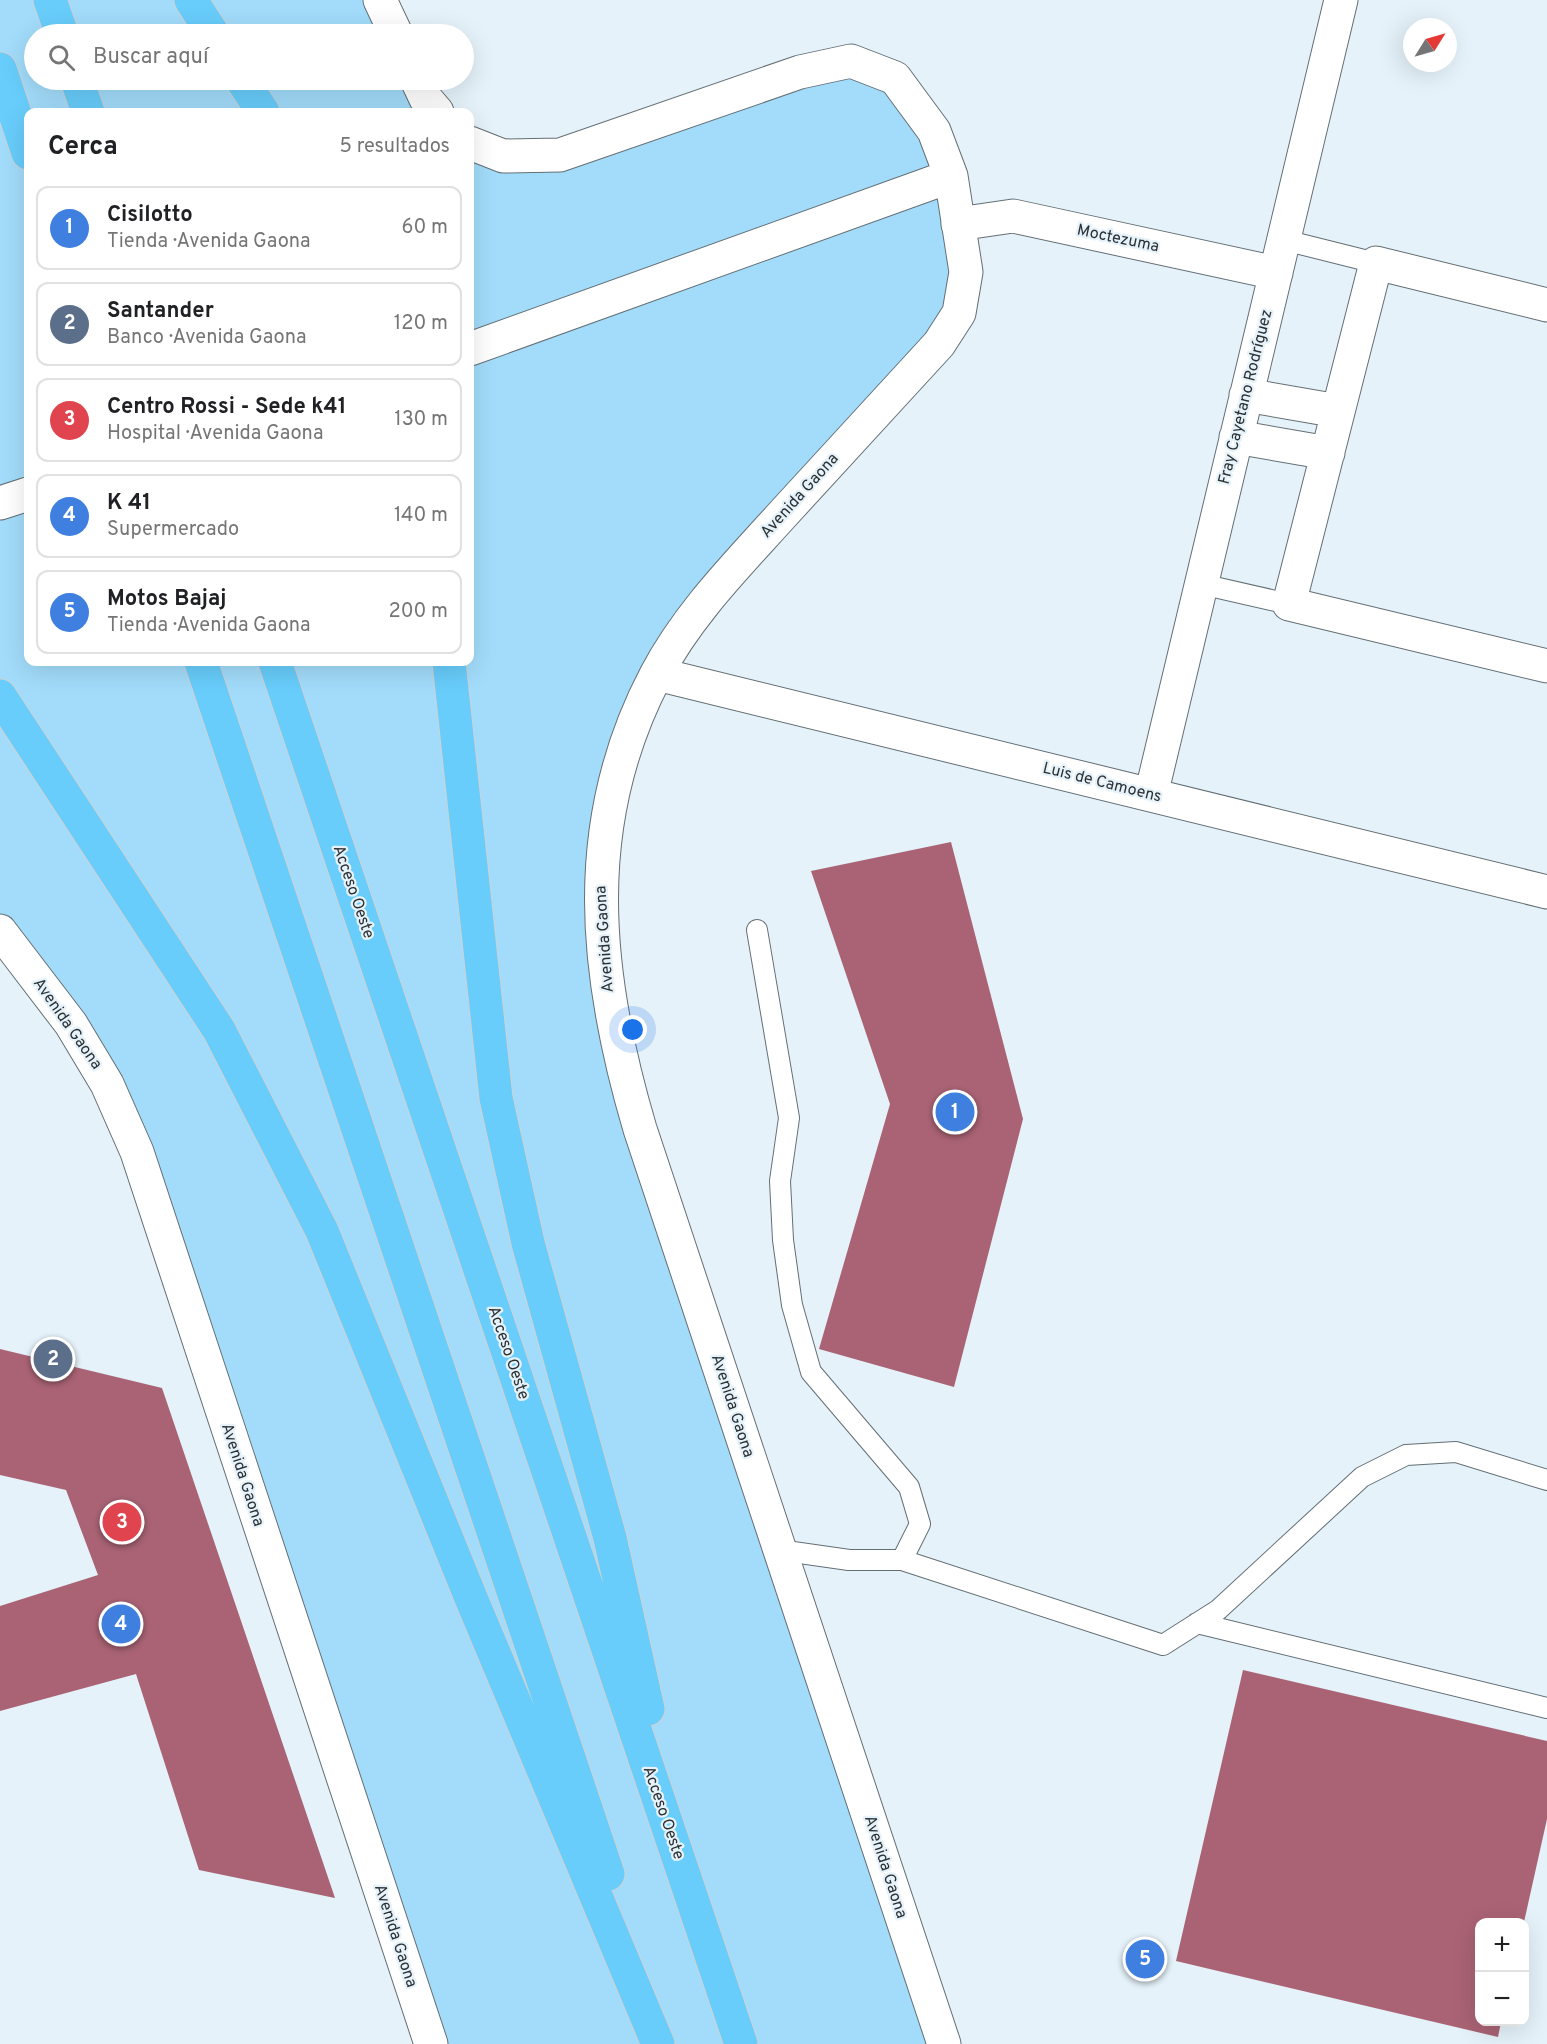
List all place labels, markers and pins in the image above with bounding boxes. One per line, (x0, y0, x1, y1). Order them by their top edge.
pin: 1 (936, 1090, 974, 1134)
pin: 2 (34, 1336, 72, 1382)
pin: 3 (102, 1500, 142, 1544)
pin: 4 (102, 1602, 140, 1646)
pin: 5 (1126, 1936, 1164, 1982)

